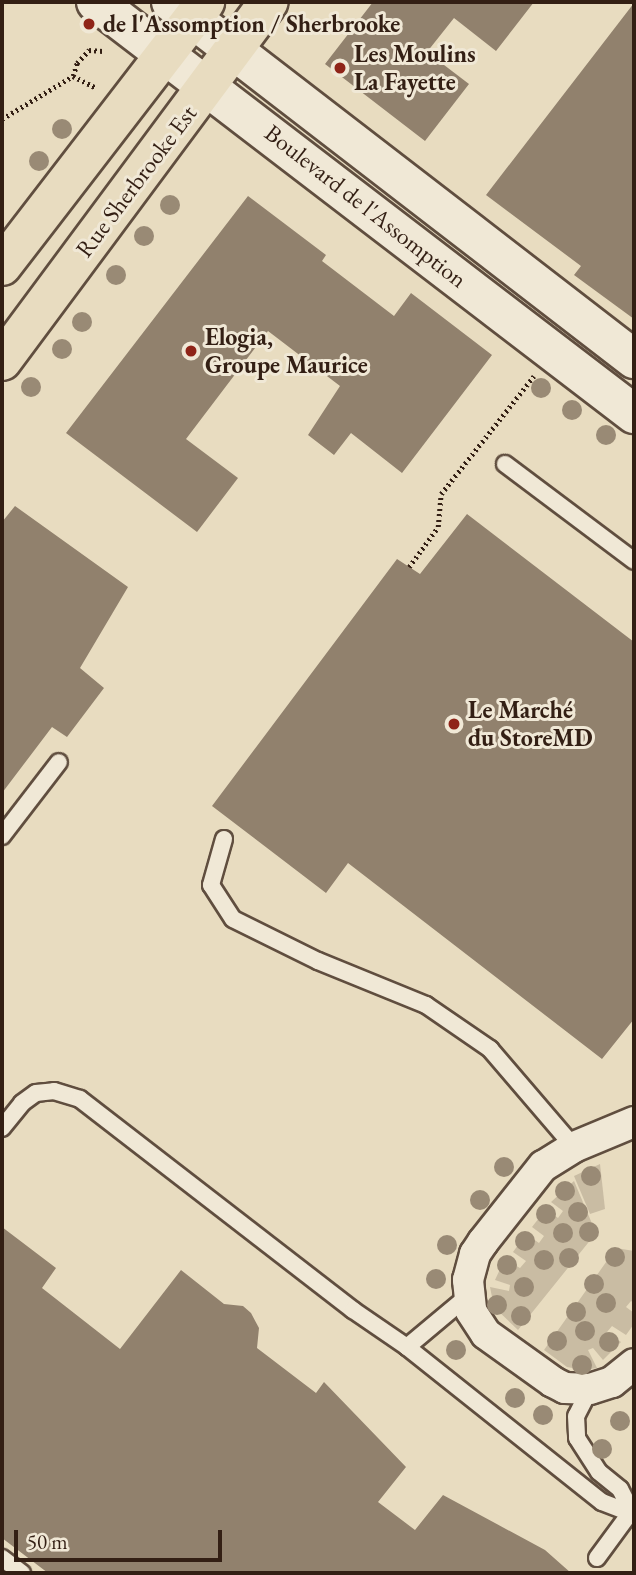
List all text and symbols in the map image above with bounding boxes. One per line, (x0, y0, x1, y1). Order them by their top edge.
place label: de l'Assomption / Sherbrooke (103, 10, 400, 38)
marker: de l'Assomption / Sherbrooke (81, 16, 97, 32)
place label: Les Moulins La Fayette (354, 40, 476, 96)
marker: Les Moulins La Fayette (332, 60, 348, 76)
street label: Rue Sherbrooke Est (69, 99, 203, 263)
street label: Boulevard de l'Assomption (259, 118, 473, 294)
place label: Elogia, Groupe Maurice (205, 323, 368, 379)
marker: Elogia, Groupe Maurice (183, 343, 199, 359)
place label: Le Marché du StoreMD (468, 696, 593, 752)
marker: Le Marché du StoreMD (446, 716, 462, 732)
scale bar (18, 1516, 226, 1560)
text: 50 m (27, 1528, 68, 1555)

